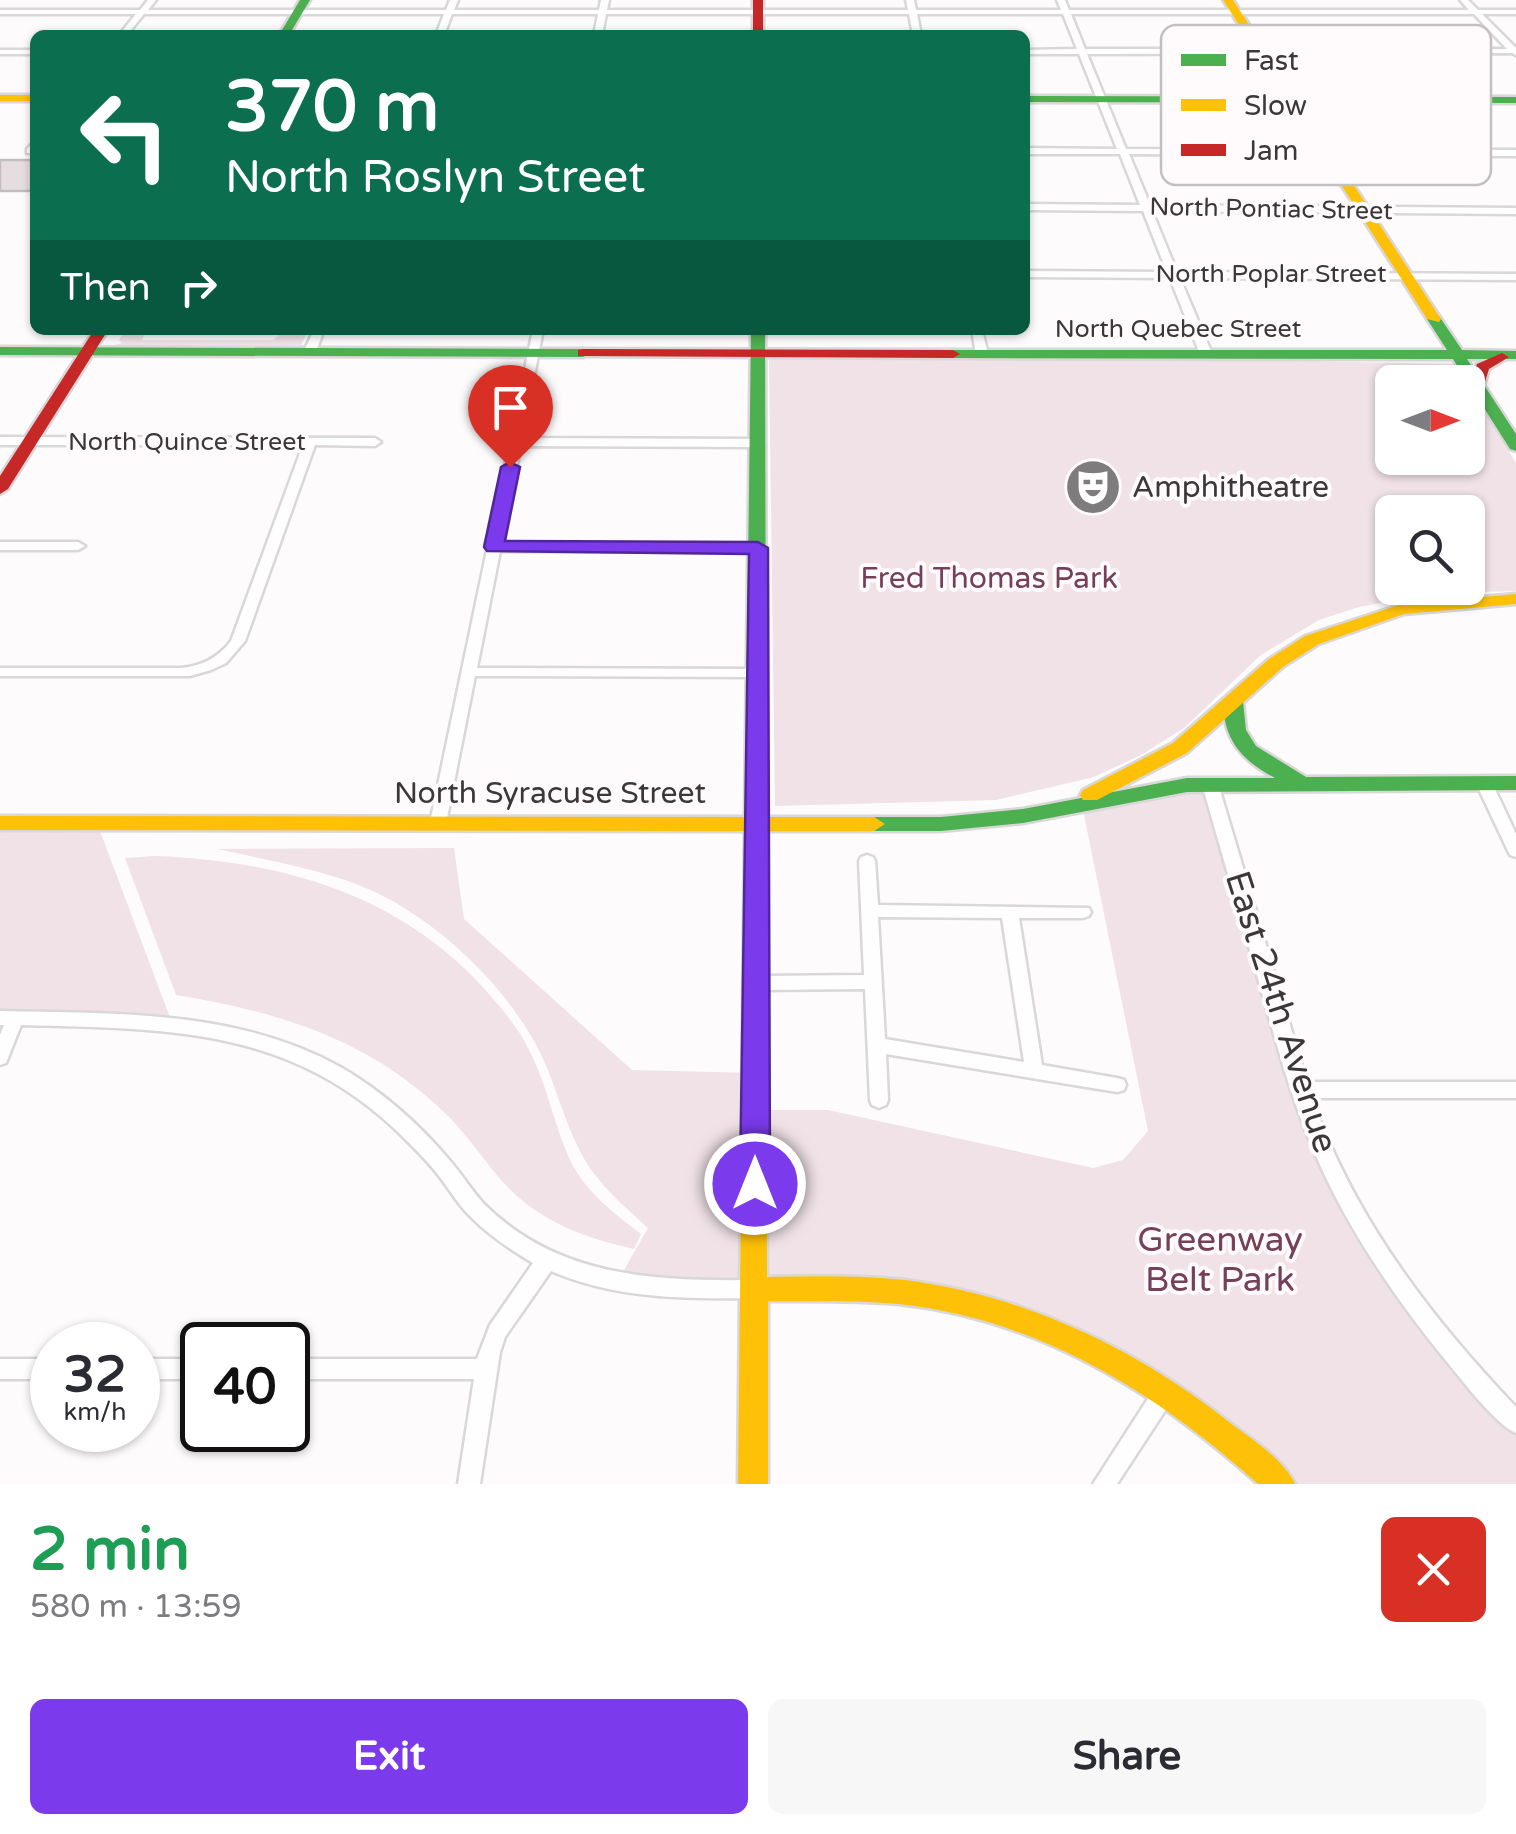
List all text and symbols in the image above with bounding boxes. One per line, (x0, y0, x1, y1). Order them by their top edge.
legend (1161, 25, 1491, 185)
text: Fast (1244, 44, 1299, 78)
text: 370 m (225, 66, 439, 150)
icon: left (60, 70, 190, 200)
text: Slow (1244, 89, 1307, 123)
text: Jam (1244, 134, 1299, 168)
text: North Roslyn Street (225, 151, 645, 205)
street label: North Pontiac Street (1149, 192, 1393, 226)
street label: North Poplar Street (1155, 259, 1387, 289)
icon: right (171, 260, 226, 315)
text: Then (60, 265, 151, 311)
street label: North Quebec Street (1055, 314, 1302, 344)
pin (468, 365, 553, 468)
north arrow (1375, 365, 1485, 475)
map controls (1375, 365, 1485, 605)
icon: arrive (483, 380, 538, 435)
street label: North Quince Street (68, 427, 306, 457)
theatre icon: Amphitheatre (1063, 457, 1123, 517)
place label: Amphitheatre (1132, 469, 1329, 506)
button: search (1375, 495, 1485, 605)
park label: Fred Thomas Park (860, 560, 1118, 597)
street label: North Syracuse Street (394, 775, 706, 812)
street label: East 24th Avenue (1216, 866, 1346, 1158)
position arrow (703, 1132, 807, 1236)
park label: Greenway Belt Park (1137, 1219, 1303, 1301)
speed limit sign: 40 (180, 1322, 310, 1452)
text: 32 (64, 1345, 126, 1405)
text: km/h (64, 1397, 126, 1427)
text: 2 min (30, 1514, 190, 1586)
button: close (1381, 1517, 1486, 1622)
text: 580 m · 13:59 (30, 1588, 242, 1626)
button: Exit (30, 1699, 748, 1814)
button: Share (768, 1699, 1486, 1814)

